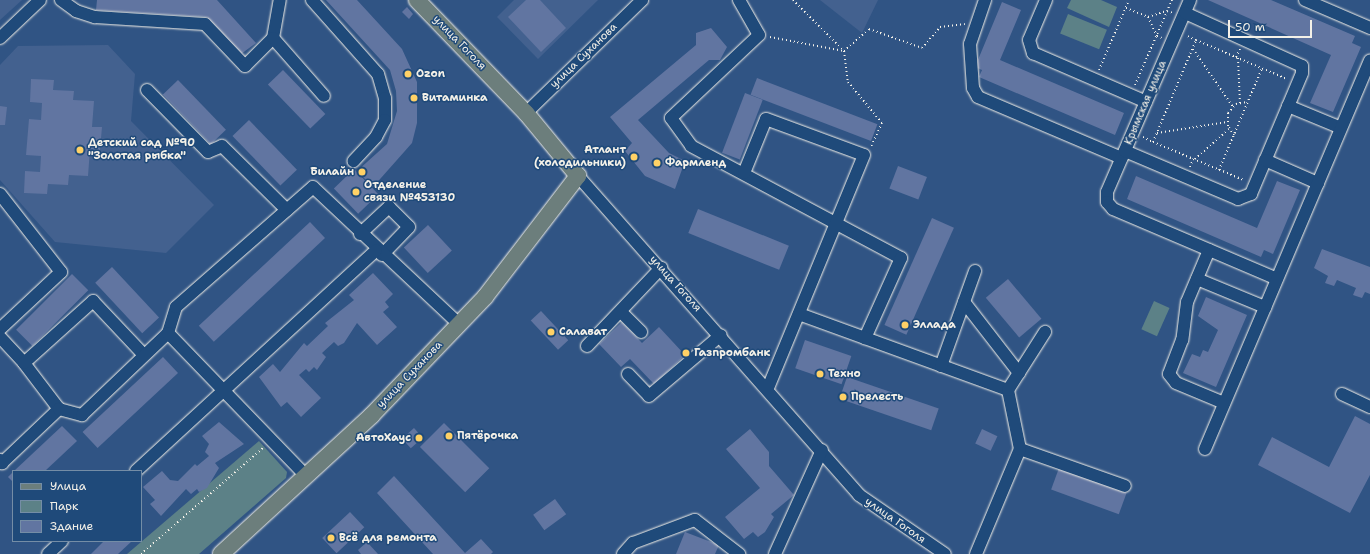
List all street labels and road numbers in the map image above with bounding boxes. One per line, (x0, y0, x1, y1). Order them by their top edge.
street label: улица Гоголя (430, 13, 488, 73)
street label: улица Суханова (548, 21, 620, 91)
street label: Крымская улица (1122, 59, 1170, 147)
street label: улица Гоголя (646, 253, 704, 315)
street label: улица Суханова (375, 339, 445, 411)
street label: улица Гоголя (862, 495, 928, 547)

